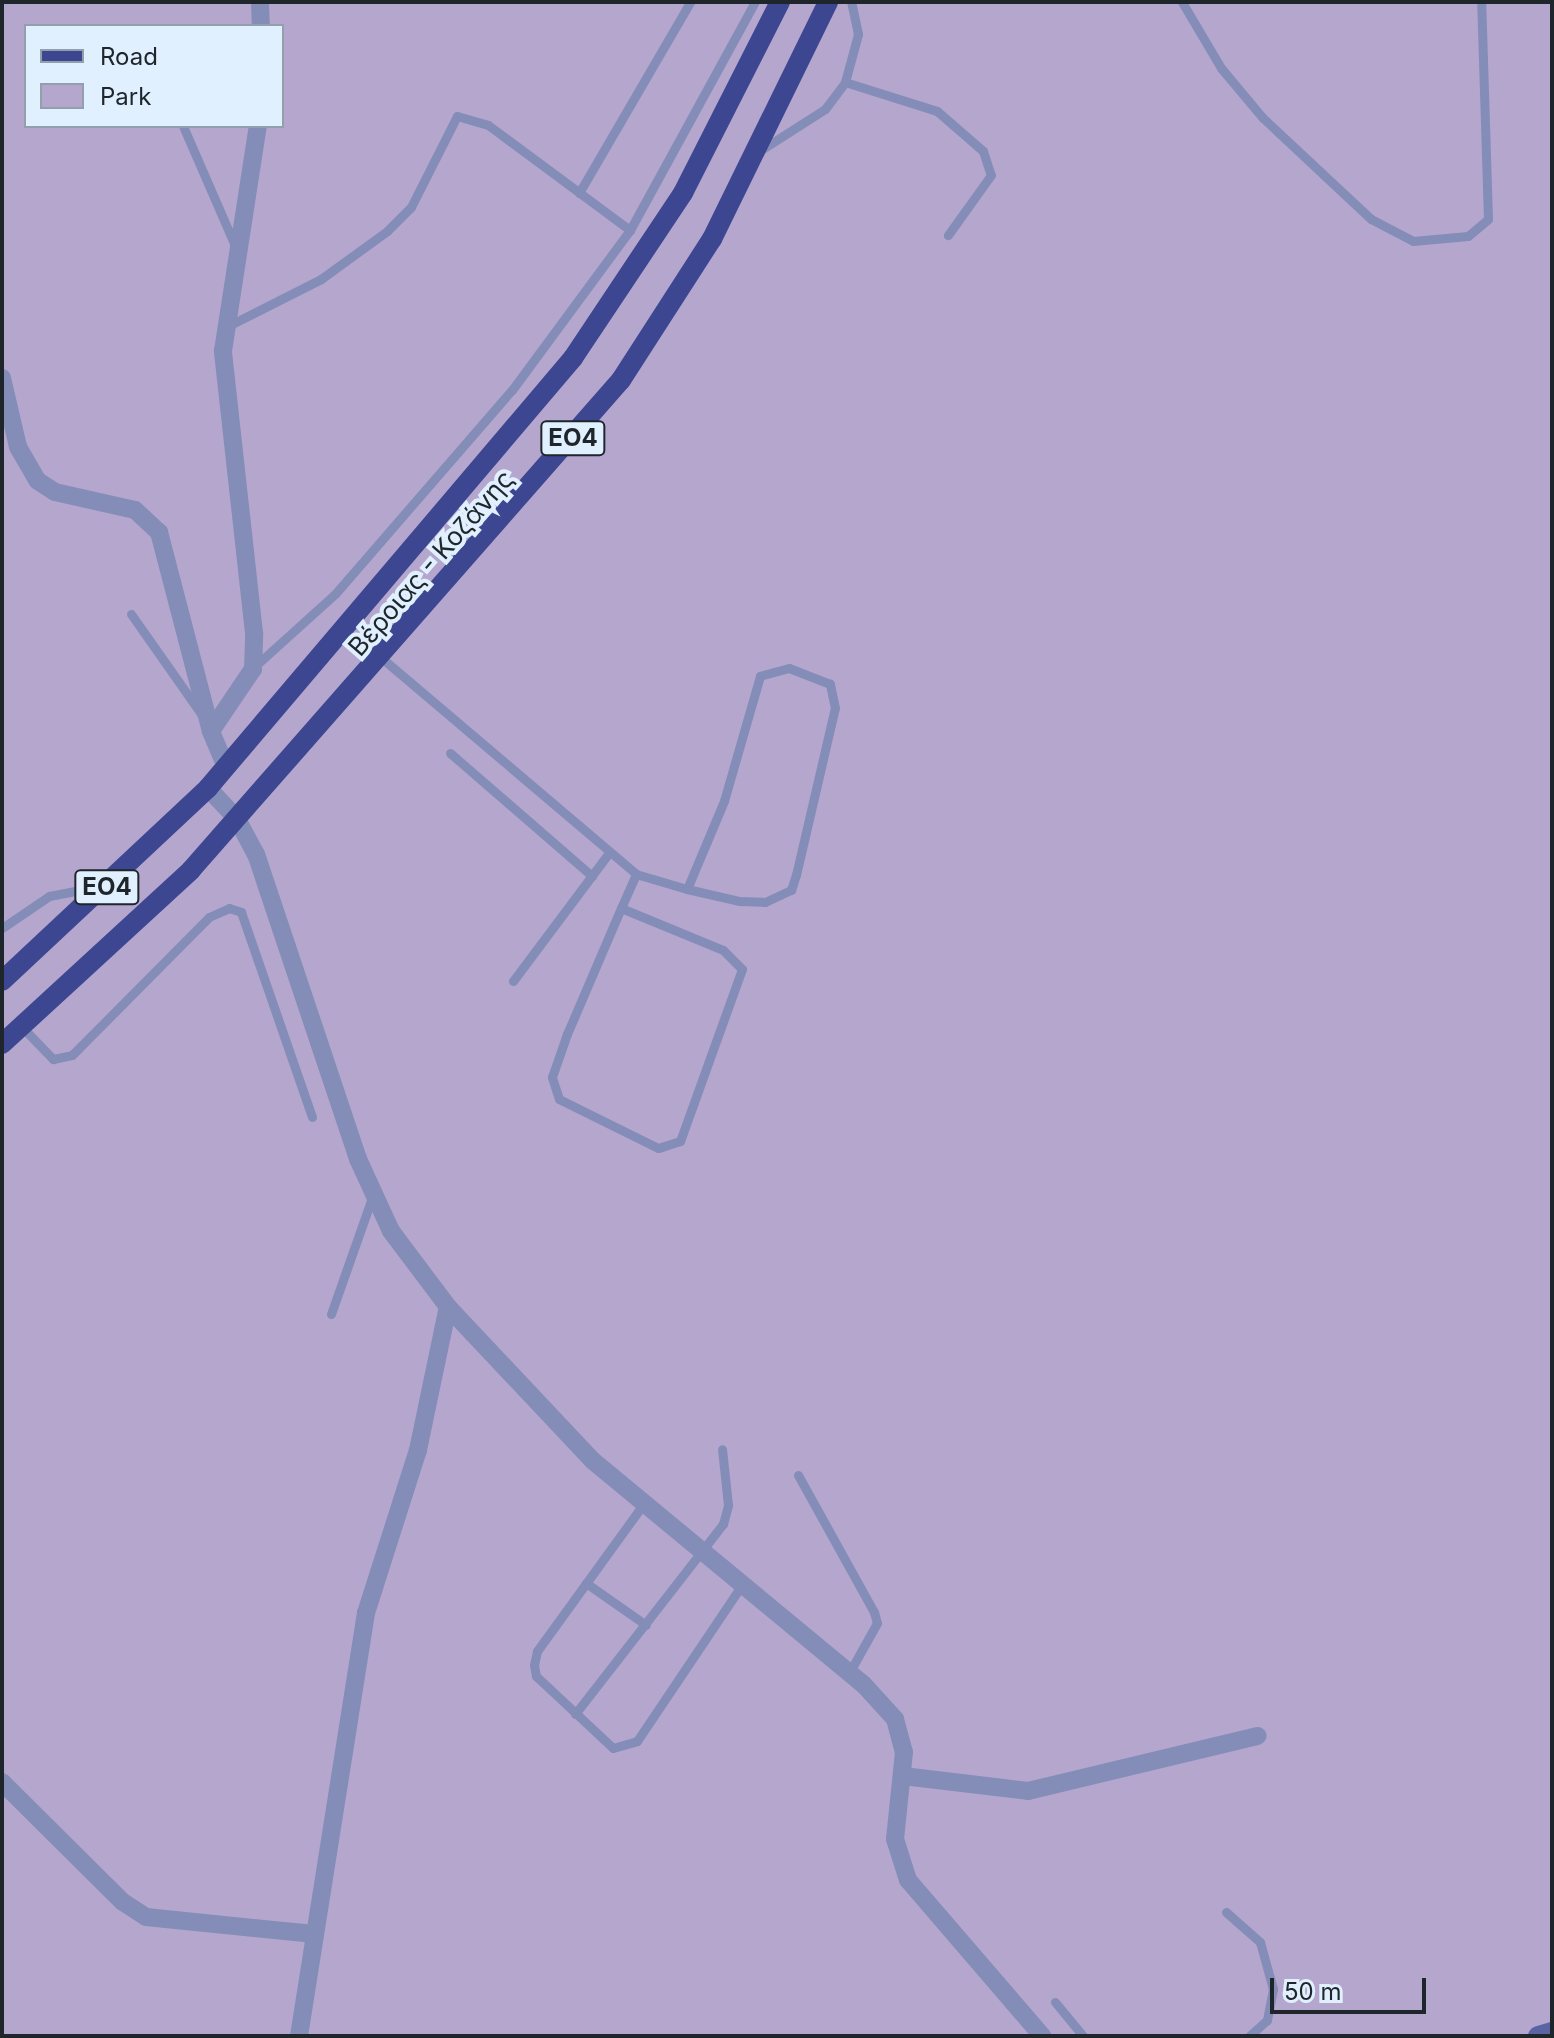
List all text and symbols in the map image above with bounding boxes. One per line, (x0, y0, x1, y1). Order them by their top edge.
legend (24, 24, 284, 128)
text: Road (100, 42, 158, 71)
text: Park (100, 82, 151, 111)
road number: ΕΟ4 (539, 418, 607, 458)
street label: Βέροιας - Κοζάνης (342, 464, 520, 662)
road number: ΕΟ4 (73, 867, 141, 907)
scale bar (1274, 1962, 1430, 2012)
text: 50 m (1284, 1977, 1342, 2006)

